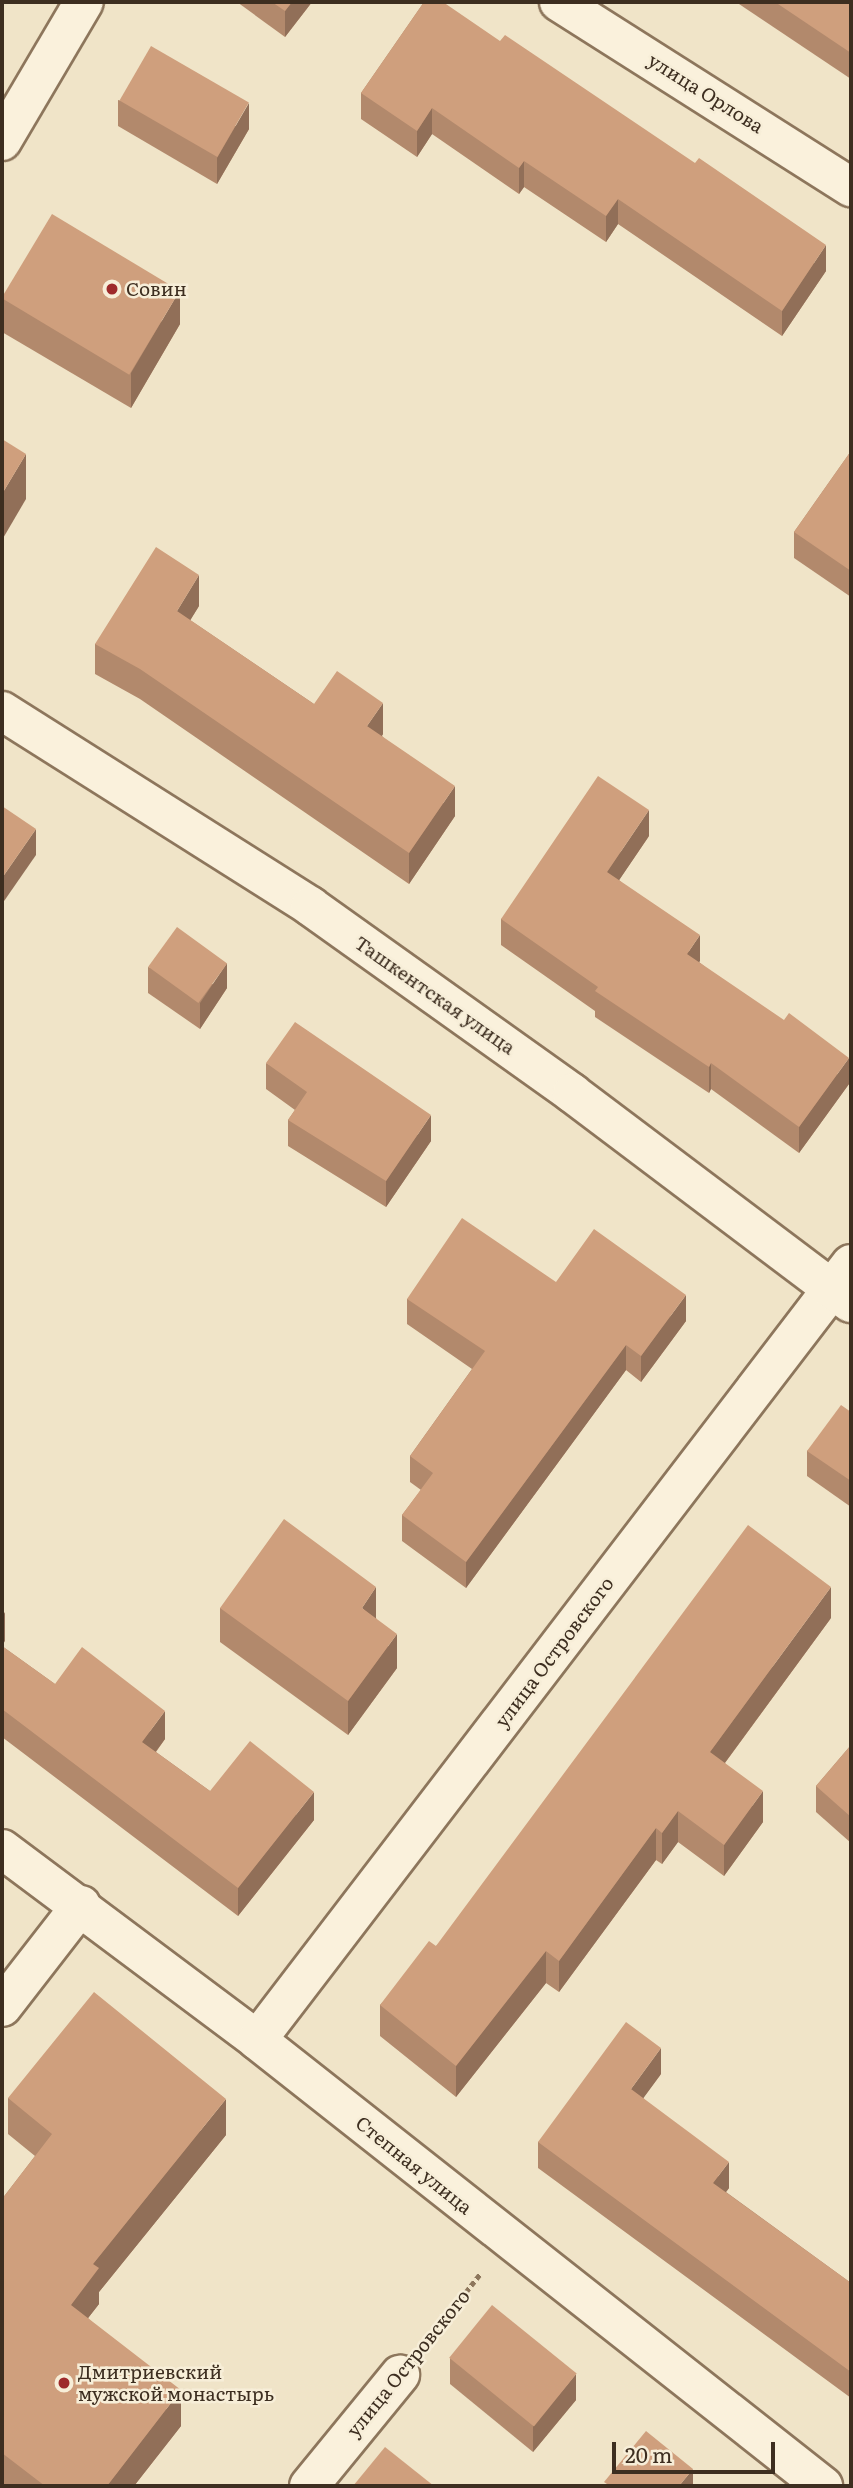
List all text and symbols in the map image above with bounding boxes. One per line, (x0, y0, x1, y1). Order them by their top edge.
street label: улица Орлова (644, 48, 768, 138)
place label: Совин (126, 278, 187, 300)
marker: Совин (104, 281, 120, 297)
street label: Ташкентская улица (350, 931, 520, 1059)
street label: улица Островского (490, 1572, 618, 1732)
street label: Степная улица (351, 2111, 477, 2219)
street label: улица Островского (342, 2285, 474, 2441)
place label: Дмитриевский мужской монастырь (78, 2361, 274, 2405)
marker: Дмитриевский мужской монастырь (56, 2375, 72, 2391)
scale bar (615, 2428, 778, 2472)
text: 20 m (625, 2438, 672, 2469)

